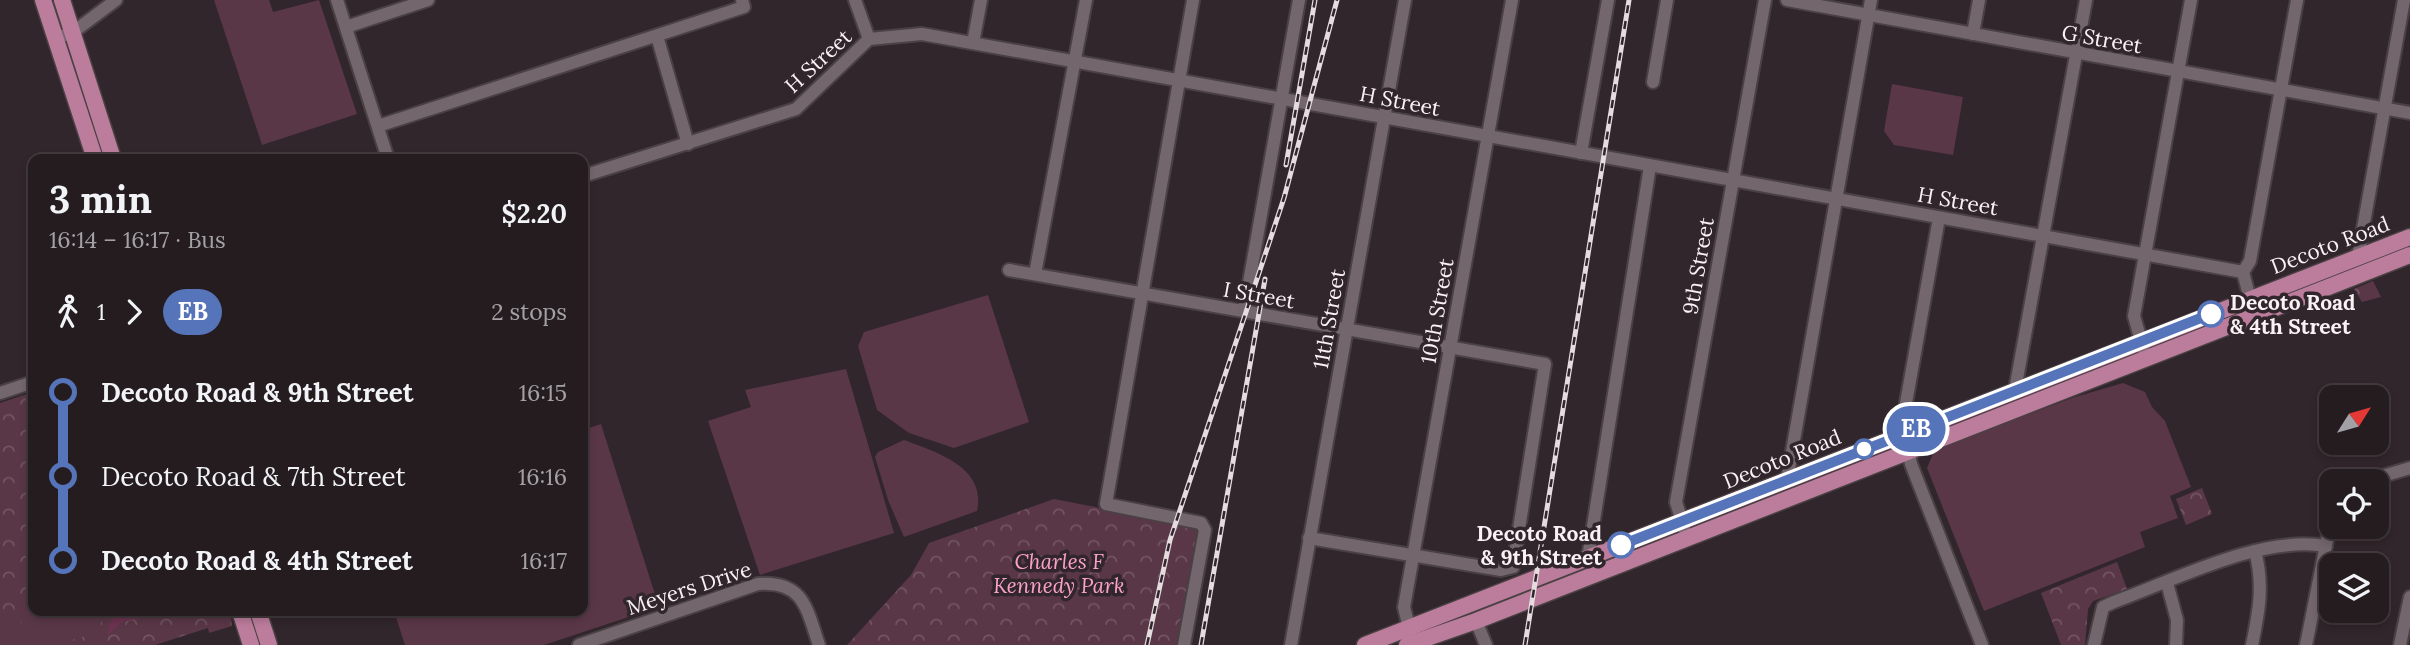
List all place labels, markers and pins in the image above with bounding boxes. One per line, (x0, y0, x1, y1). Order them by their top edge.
place label: Decoto Road & 4th Street (2230, 289, 2356, 340)
marker: Decoto Road & 4th Street (2198, 301, 2224, 327)
unlabelled marker (1854, 439, 1874, 459)
place label: Decoto Road & 9th Street (1476, 520, 1602, 571)
marker: Decoto Road & 9th Street (1608, 532, 1634, 558)

